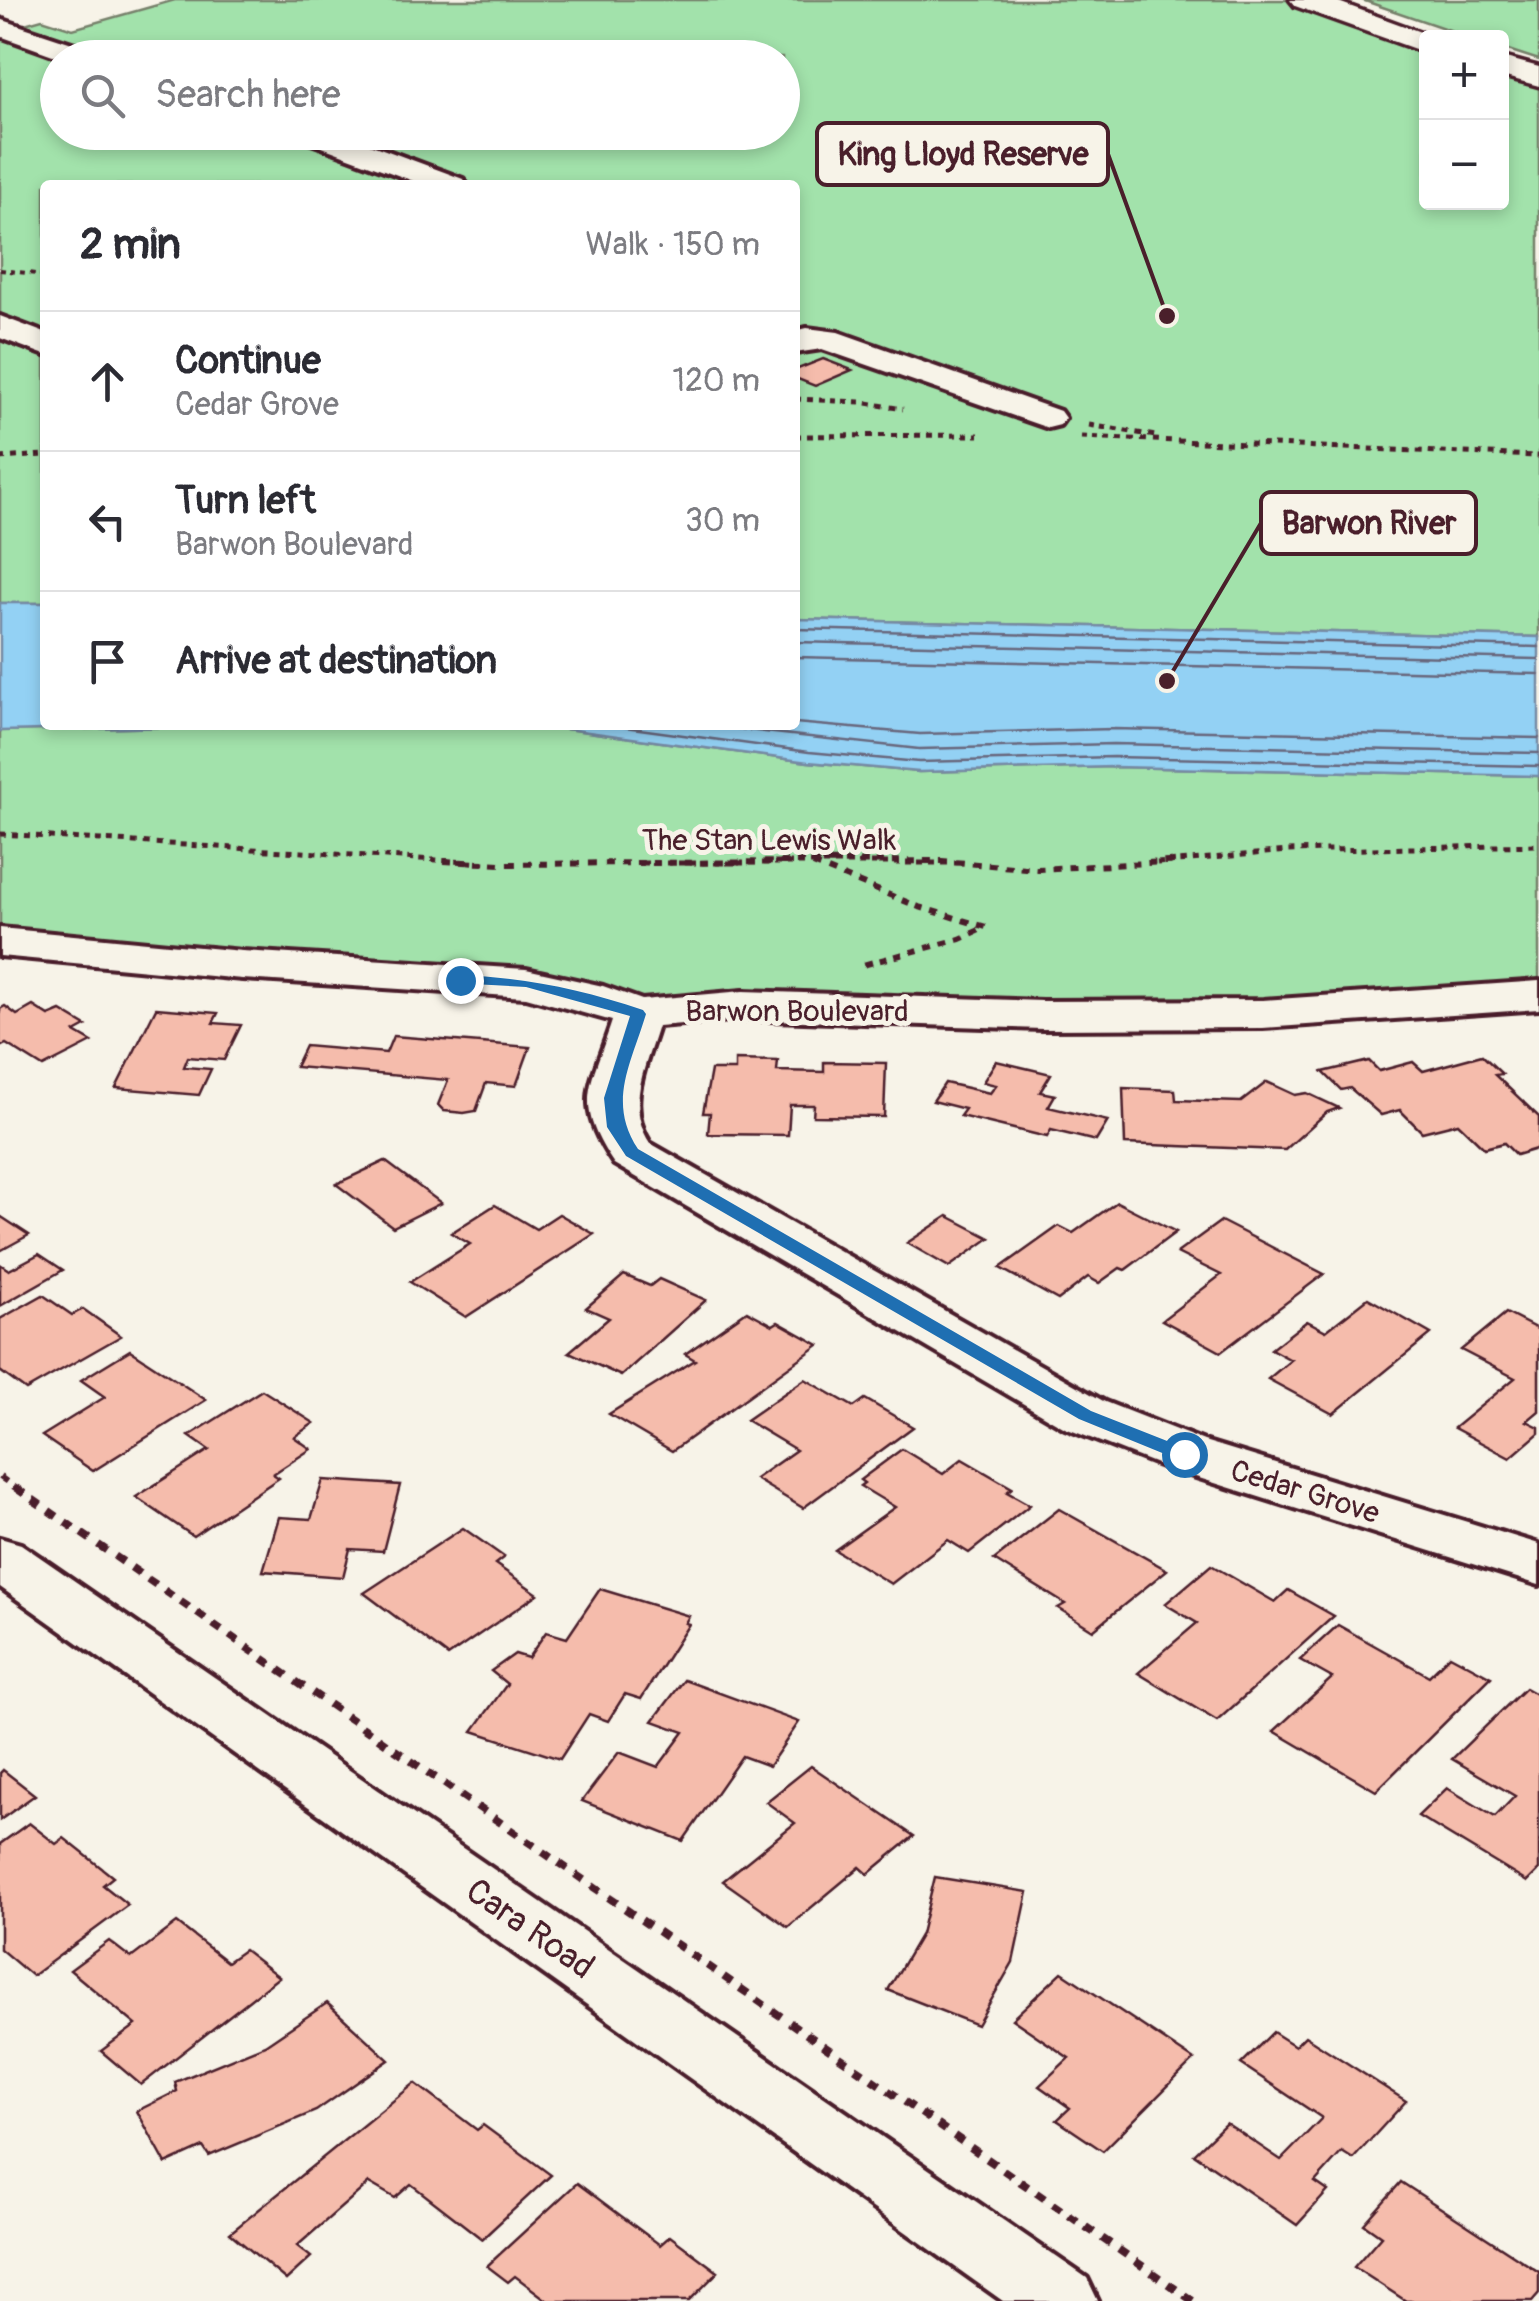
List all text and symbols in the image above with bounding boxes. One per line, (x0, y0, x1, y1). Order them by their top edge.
map controls (1419, 30, 1509, 210)
button: + (1419, 30, 1509, 120)
search box (40, 40, 800, 150)
icon: search (75, 68, 130, 123)
text: Search here (155, 71, 341, 119)
button: − (1419, 120, 1509, 210)
callout: King Lloyd Reserve (817, 123, 1108, 185)
text: King Lloyd Reserve (838, 135, 1090, 175)
text: 2 min (80, 219, 181, 271)
text: Walk · 150 m (586, 225, 760, 265)
text: Continue (175, 337, 321, 385)
icon: ahead (80, 354, 135, 409)
text: 120 m (672, 361, 760, 401)
text: Cedar Grove (175, 385, 339, 425)
text: Turn left (175, 477, 316, 525)
callout: Barwon River (1261, 492, 1476, 554)
icon: left (80, 494, 135, 549)
text: 30 m (685, 501, 760, 541)
text: Barwon River (1282, 504, 1457, 544)
text: Barwon Boulevard (175, 525, 413, 565)
icon: arrive (80, 634, 135, 689)
text: Arrive at destination (175, 637, 497, 685)
street label: The Stan Lewis Walk (642, 822, 897, 859)
route end (438, 958, 484, 1004)
street label: Barwon Boulevard (685, 993, 909, 1030)
route start (1162, 1432, 1208, 1478)
street label: Cedar Grove (1226, 1452, 1384, 1532)
street label: Cara Road (457, 1869, 603, 1989)

